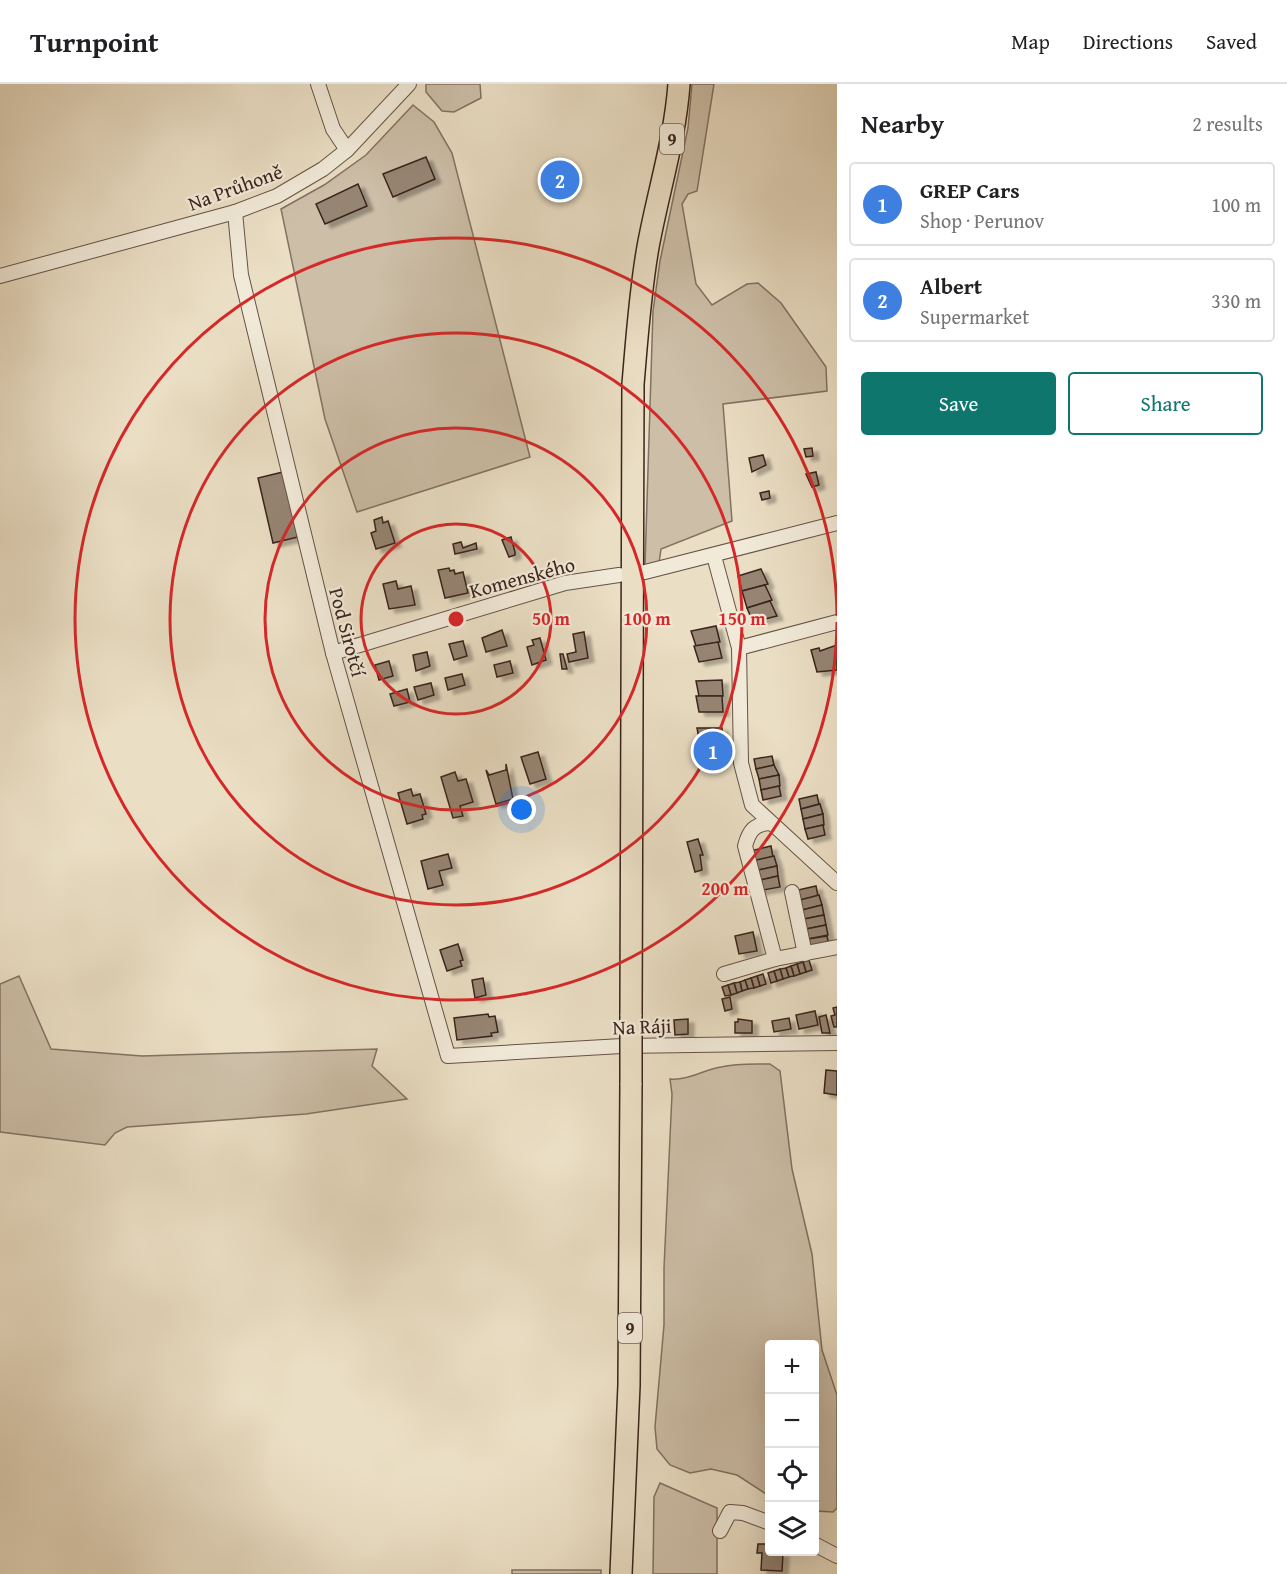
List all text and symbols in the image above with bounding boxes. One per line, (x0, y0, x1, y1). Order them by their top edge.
text: Turnpoint (30, 21, 159, 62)
text: Map (1011, 26, 1050, 57)
text: Directions (1083, 26, 1173, 57)
text: Saved (1206, 26, 1257, 57)
text: Nearby (861, 104, 944, 143)
text: 2 results (1192, 109, 1263, 138)
road number: 9 (660, 124, 684, 154)
street label: Na Průhoně (184, 156, 286, 218)
pin: 2 (540, 158, 580, 202)
text: GREP Cars (920, 174, 1020, 206)
text: 1 (877, 190, 888, 219)
text: 100 m (1211, 190, 1261, 219)
text: Shop · Perunov (920, 206, 1044, 235)
text: Albert (920, 270, 982, 302)
text: 2 (877, 286, 888, 315)
text: 330 m (1211, 286, 1261, 315)
text: Supermarket (920, 302, 1029, 331)
button: Save (861, 372, 1056, 435)
button: Share (1068, 372, 1263, 435)
street label: Komenského (466, 549, 578, 605)
street label: Pod Sirotčí (322, 584, 374, 680)
text: 50 m (532, 605, 571, 632)
text: 100 m (623, 605, 671, 632)
text: 150 m (718, 605, 766, 632)
centre of rings (446, 609, 466, 629)
pin: 1 (694, 728, 732, 774)
your location (507, 795, 536, 824)
text: 200 m (701, 875, 749, 902)
street label: Na Ráji (612, 1010, 672, 1042)
road number: 9 (618, 1313, 642, 1343)
map controls (765, 1340, 819, 1556)
button: + (765, 1340, 819, 1394)
button: − (765, 1394, 819, 1448)
button: locate (765, 1448, 819, 1502)
button: layers (765, 1502, 819, 1556)

